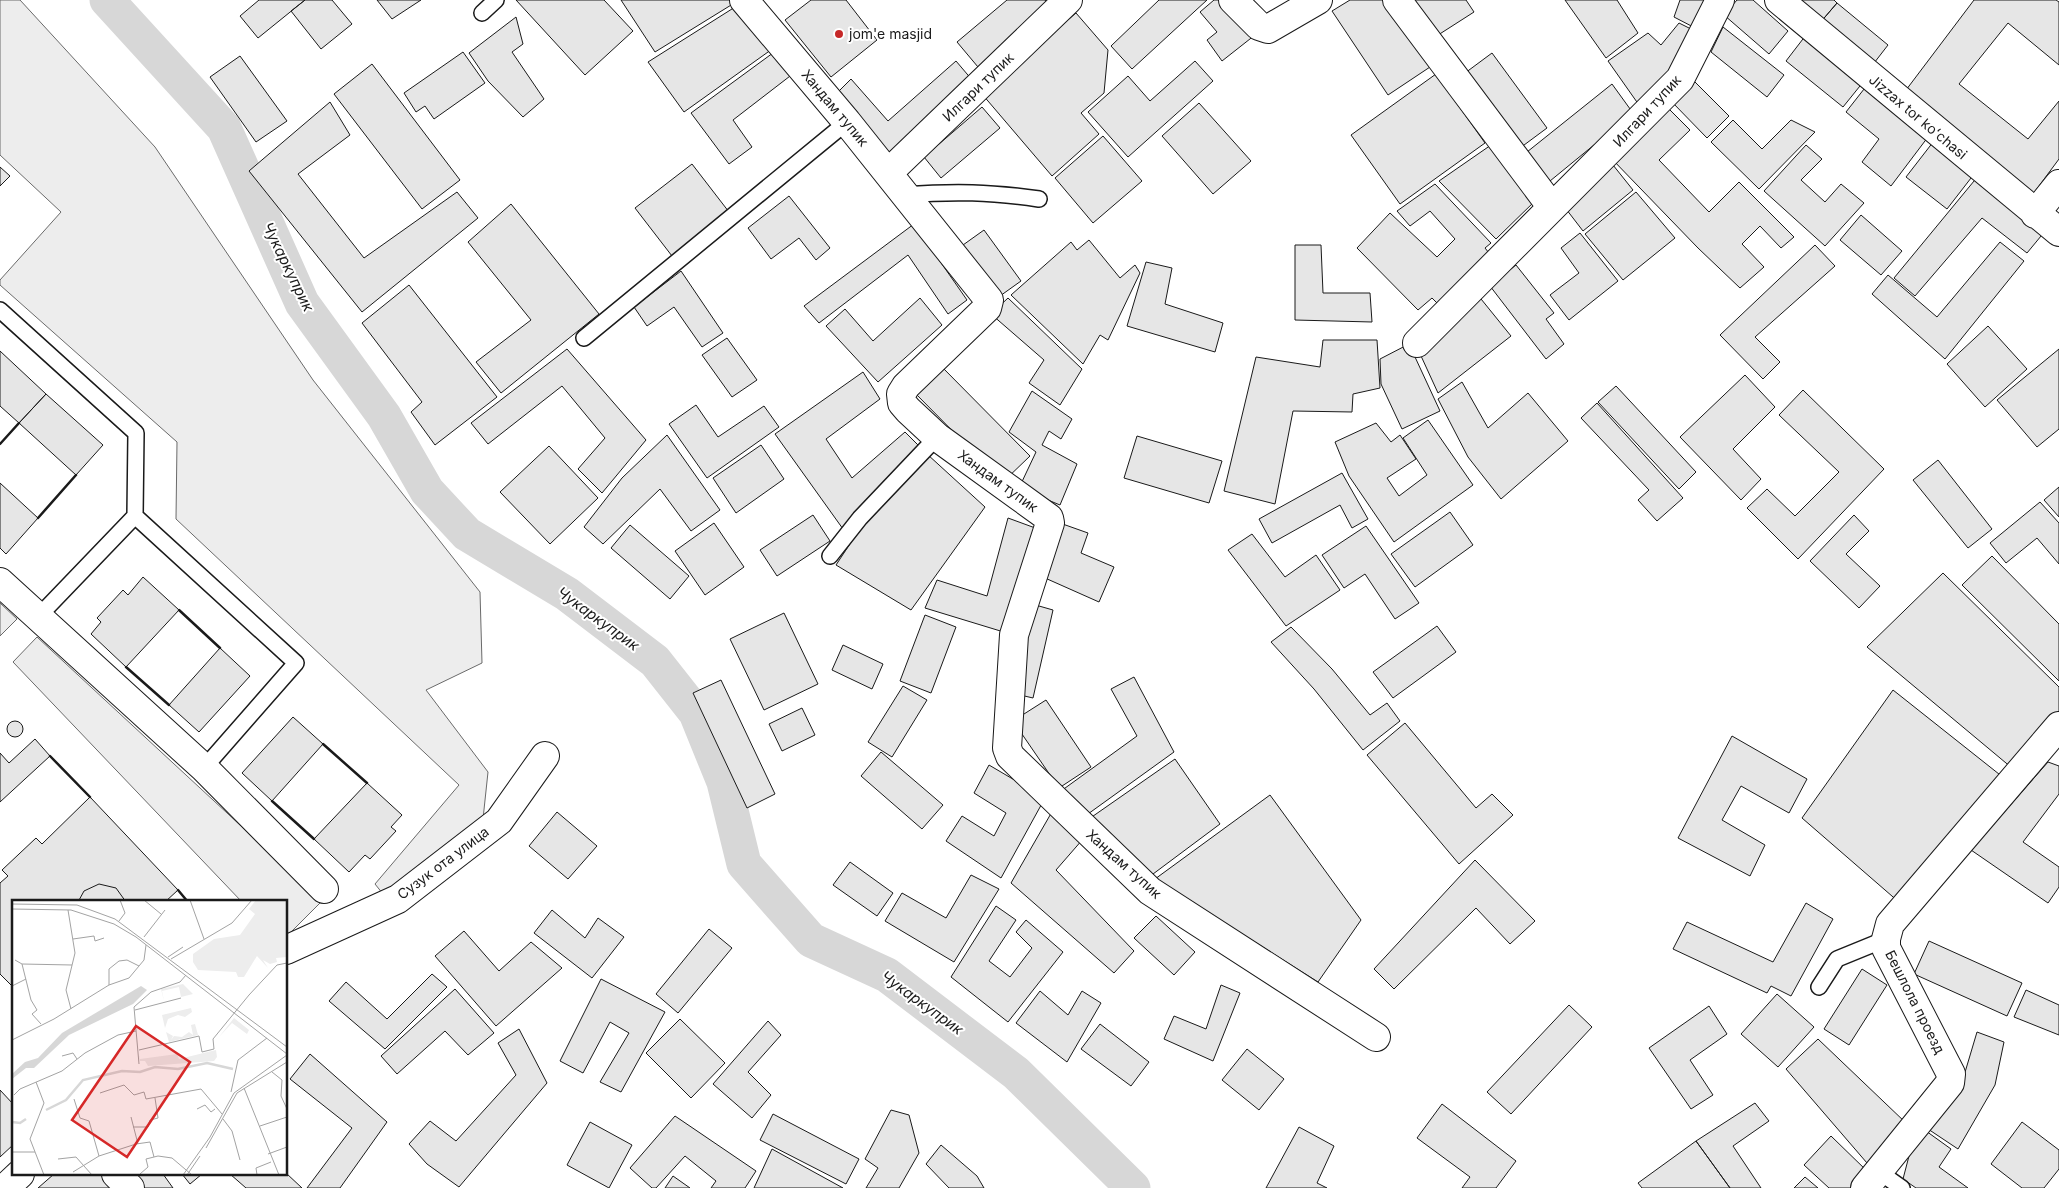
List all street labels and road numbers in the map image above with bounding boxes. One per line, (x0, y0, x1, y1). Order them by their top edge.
street label: Илгари тупик (939, 48, 1017, 125)
street label: Хандам тупик (798, 66, 873, 150)
street label: Илгари тупик (1609, 71, 1685, 150)
street label: Jizzax tor koʻchasi (1866, 71, 1971, 163)
street label: Хандам тупик (955, 446, 1042, 516)
street label: Сузук ота улица (393, 823, 492, 903)
street label: Хандам тупик (1083, 826, 1166, 902)
street label: Бешлола проезд (1882, 947, 1949, 1057)

